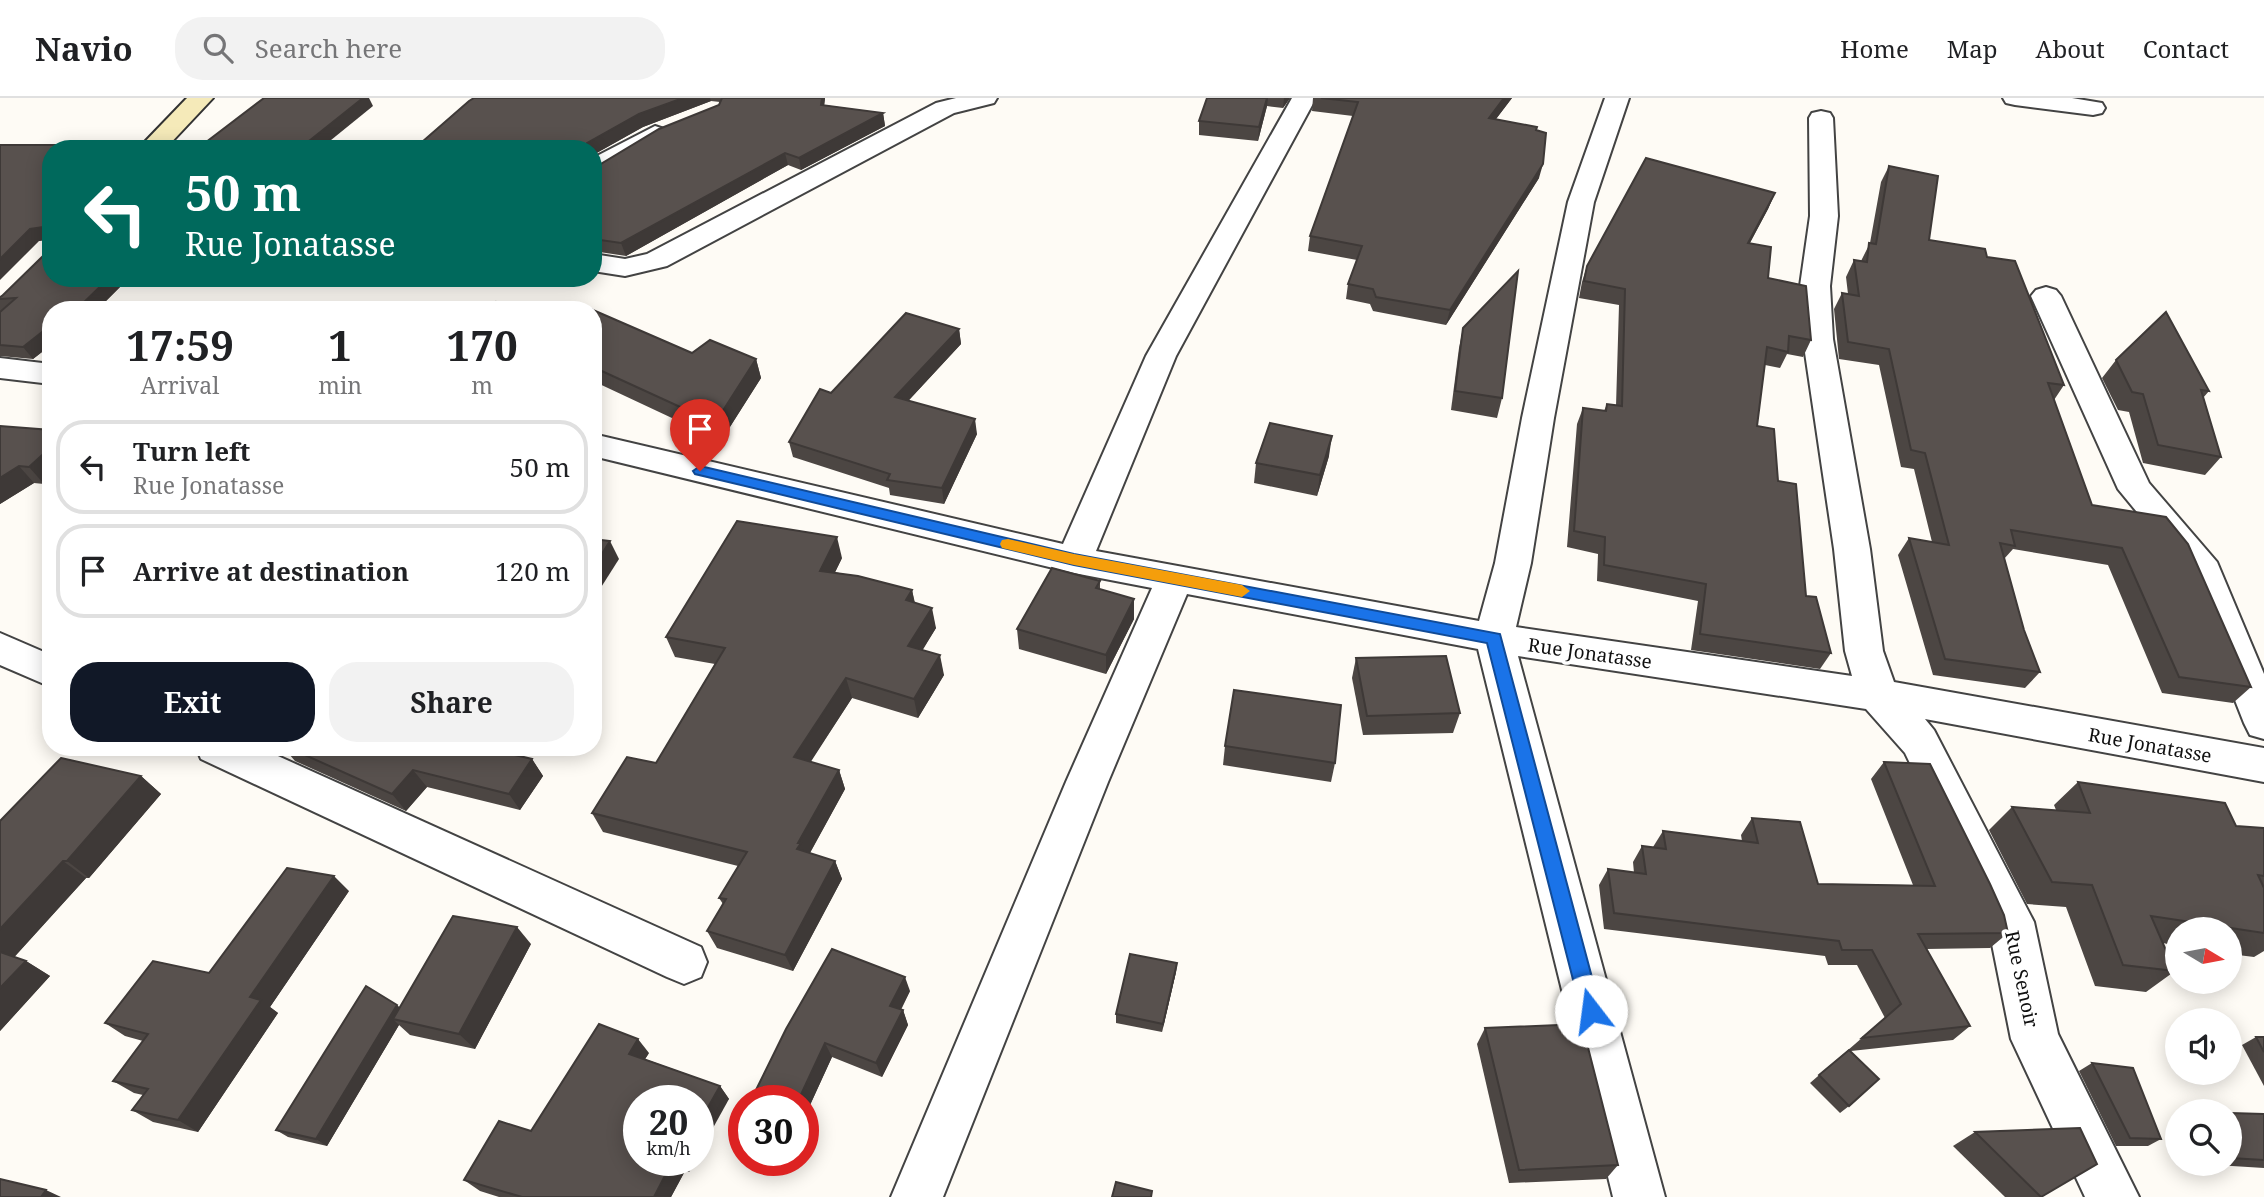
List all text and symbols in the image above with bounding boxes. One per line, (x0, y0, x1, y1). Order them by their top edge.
search box (175, 17, 665, 80)
text: Navio (35, 26, 133, 71)
icon: search (199, 29, 237, 67)
text: Search here (255, 30, 402, 66)
text: Home (1840, 32, 1909, 65)
text: Map (1947, 32, 1998, 65)
text: About (2036, 32, 2105, 65)
text: Contact (2143, 32, 2229, 65)
text: 50 m (185, 159, 301, 225)
icon: left (70, 168, 161, 259)
text: Rue Jonatasse (185, 222, 396, 265)
text: 17:59 (126, 316, 234, 373)
text: 1 (328, 316, 352, 373)
text: 170 (446, 316, 518, 373)
text: Arrival (141, 369, 219, 401)
text: min (318, 369, 362, 401)
text: m (471, 369, 493, 401)
pin (670, 399, 730, 471)
icon: arrive (681, 410, 719, 448)
text: Turn left (133, 433, 250, 469)
icon: left (74, 448, 112, 486)
text: 50 m (510, 449, 570, 485)
text: Rue Jonatasse (133, 469, 284, 501)
icon: arrive (74, 552, 112, 590)
text: Arrive at destination (133, 553, 409, 589)
text: 120 m (495, 553, 570, 589)
street label: Rue Jonatasse (1526, 631, 1654, 675)
button: Exit (70, 662, 315, 742)
button: Share (329, 662, 574, 742)
street label: Rue Jonatasse (2086, 721, 2214, 769)
north arrow (2165, 917, 2242, 994)
map controls (2165, 917, 2242, 1176)
street label: Rue Senoir (1999, 928, 2045, 1030)
position arrow (1554, 974, 1628, 1048)
button: sound (2165, 1008, 2242, 1085)
speed limit sign: 30 (728, 1085, 819, 1176)
text: 20 (649, 1098, 688, 1145)
button: search (2165, 1099, 2242, 1176)
text: km/h (646, 1136, 691, 1160)

